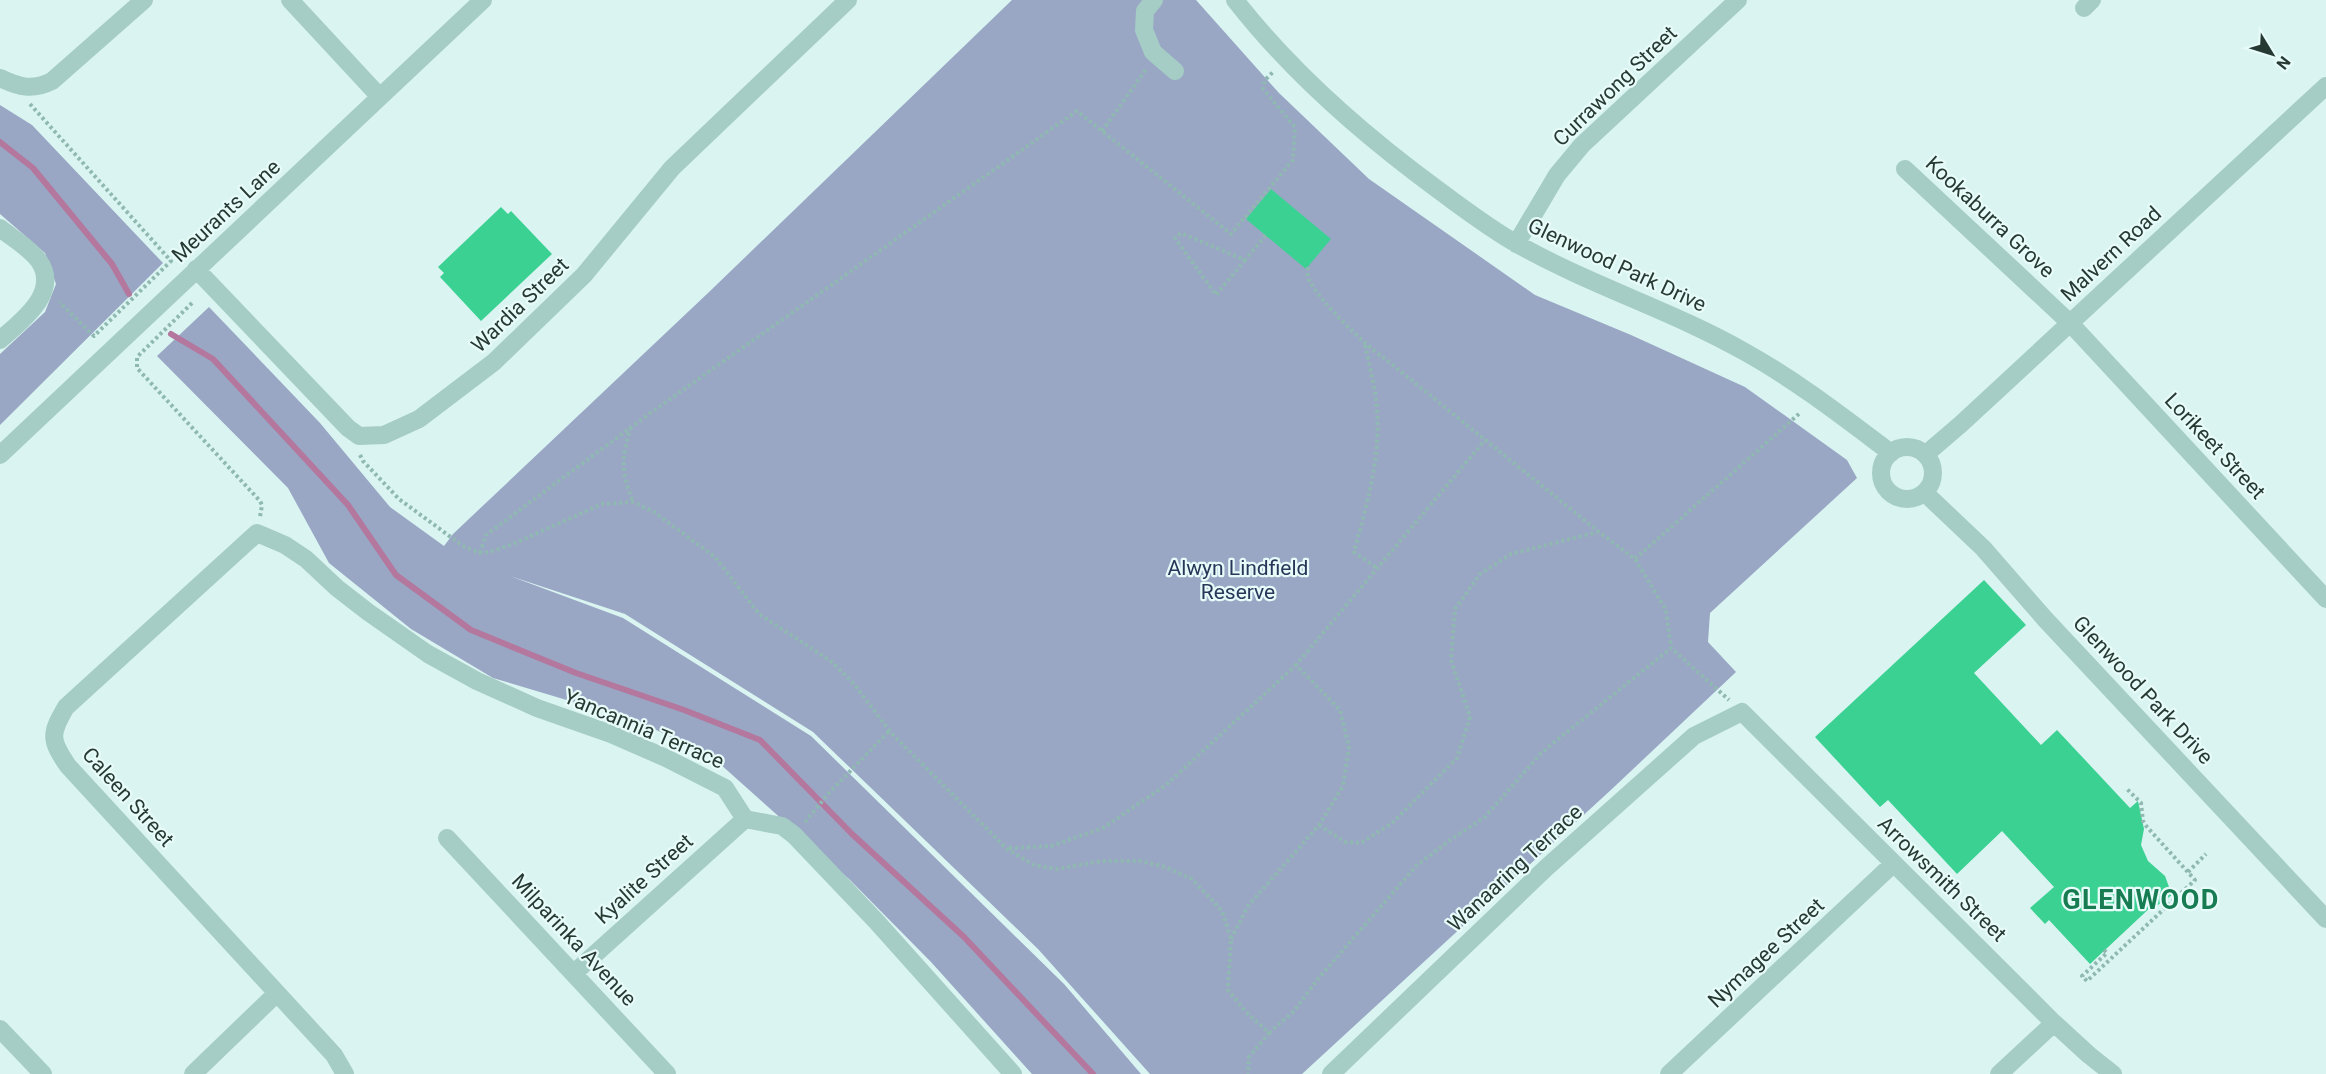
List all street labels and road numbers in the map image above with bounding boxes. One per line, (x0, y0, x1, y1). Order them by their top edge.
street label: Currawong Street (1548, 21, 1682, 151)
street label: Kookaburra Grove (1921, 151, 2059, 283)
street label: Meurants Lane (167, 155, 285, 267)
street label: Malvern Road (2056, 202, 2166, 306)
street label: Glenwood Park Drive (1524, 213, 1710, 317)
street label: Wardia Street (466, 253, 574, 357)
street label: Lorikeet Street (2160, 388, 2270, 504)
street label: Glenwood Park Drive (2068, 611, 2218, 769)
street label: Yancannia Terrace (560, 684, 728, 774)
street label: Caleen Street (77, 743, 179, 851)
street label: Wanaaring Terrace (1443, 800, 1587, 936)
street label: Arrowsmith Street (1873, 812, 2011, 946)
street label: Kyalite Street (590, 829, 698, 929)
street label: Milparinka Avenue (507, 869, 641, 1011)
street label: Nymagee Street (1703, 893, 1829, 1013)

